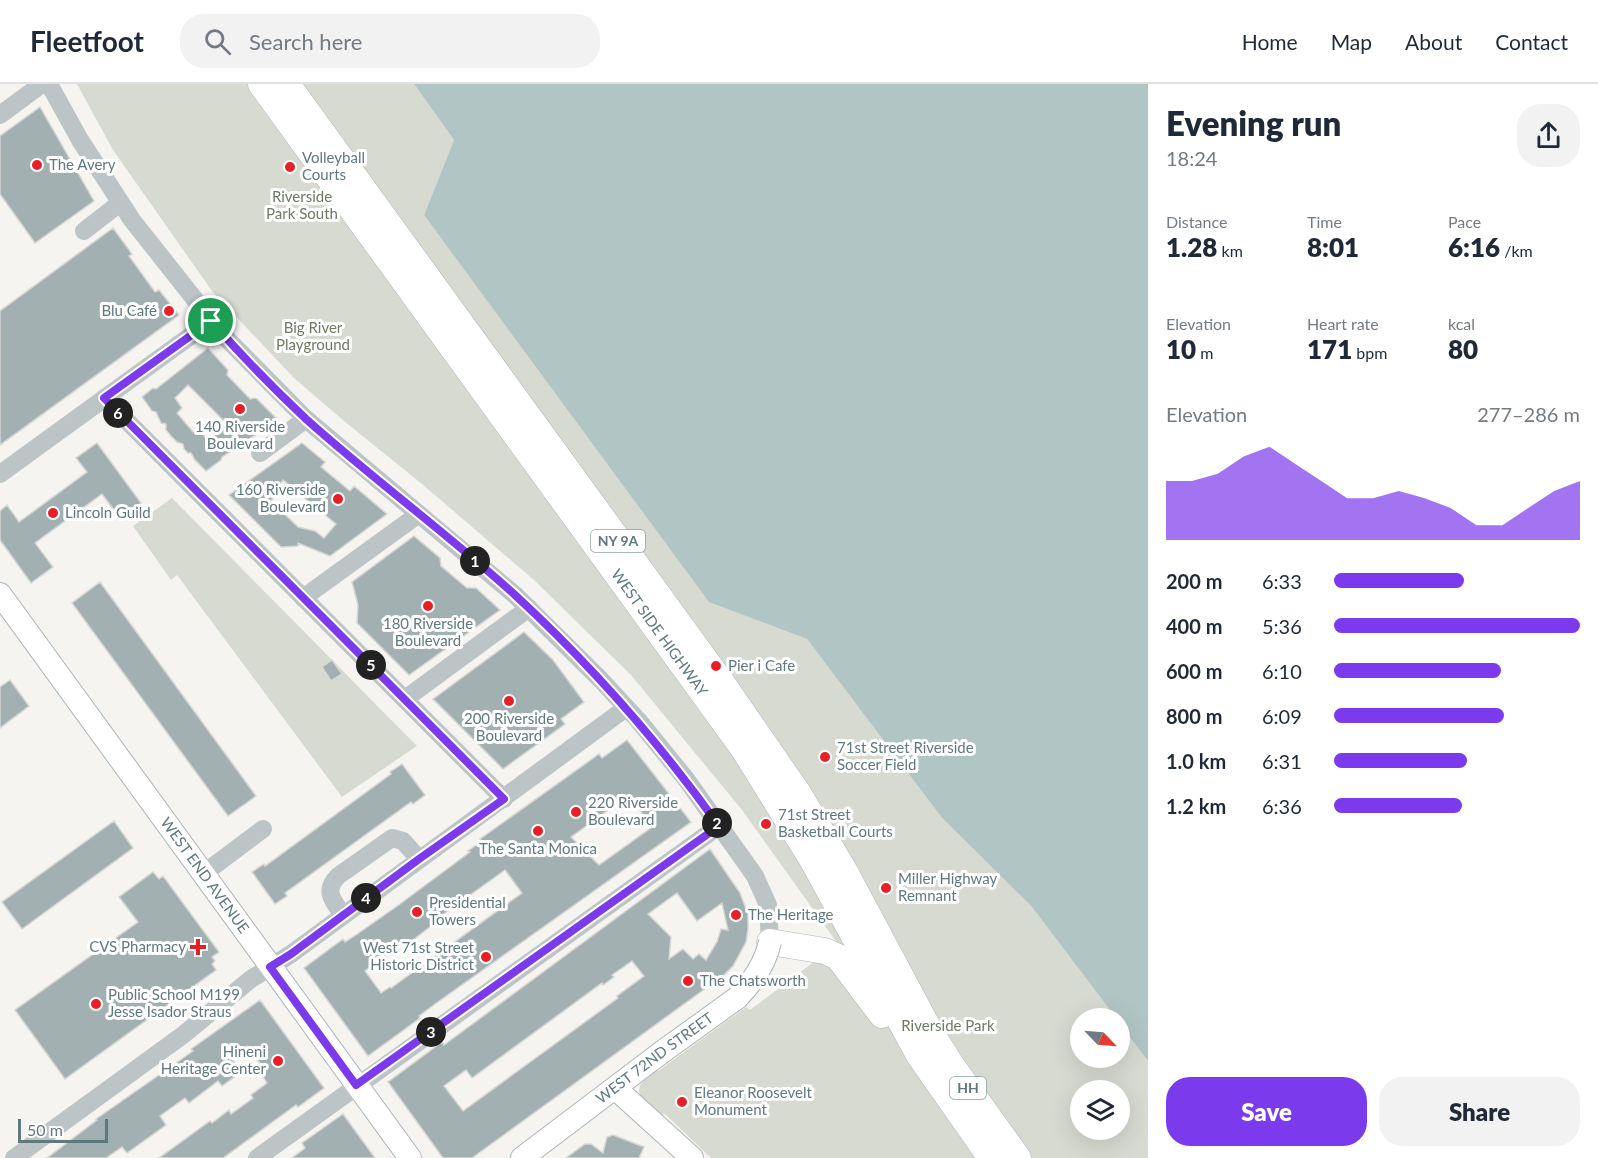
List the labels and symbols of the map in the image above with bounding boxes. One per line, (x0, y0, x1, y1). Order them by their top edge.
place label: Volleyball Courts (302, 148, 365, 183)
place label: The Avery (49, 155, 116, 173)
marker: The Avery (30, 158, 44, 172)
marker: Volleyball Courts (283, 160, 297, 174)
park label: Riverside Park South (266, 187, 338, 222)
pin (185, 295, 236, 346)
place label: Blu Café (101, 301, 157, 319)
marker: Blu Café (162, 304, 176, 318)
park label: Big River Playground (276, 318, 350, 353)
pin: 6 (103, 398, 133, 428)
marker: 140 Riverside Boulevard (233, 402, 247, 416)
place label: 140 Riverside Boulevard (195, 417, 285, 452)
place label: 160 Riverside Boulevard (236, 480, 326, 515)
marker: 160 Riverside Boulevard (331, 492, 345, 506)
place label: Lincoln Guild (65, 503, 151, 521)
marker: Lincoln Guild (46, 506, 60, 520)
road number: NY 9A (591, 530, 645, 552)
pin: 1 (460, 546, 490, 576)
street label: WEST SIDE HIGHWAY (608, 565, 713, 700)
marker: 180 Riverside Boulevard (421, 599, 435, 613)
place label: 180 Riverside Boulevard (383, 614, 473, 649)
pin: 5 (356, 650, 386, 680)
place label: Pier i Cafe (728, 656, 795, 674)
marker: Pier i Cafe (709, 659, 723, 673)
marker: 200 Riverside Boulevard (502, 694, 516, 708)
place label: 200 Riverside Boulevard (464, 709, 554, 744)
place label: 71st Street Riverside Soccer Field (837, 738, 974, 773)
marker: 71st Street Riverside Soccer Field (818, 750, 832, 764)
place label: 220 Riverside Boulevard (588, 793, 678, 828)
marker: 220 Riverside Boulevard (569, 805, 583, 819)
place label: 71st Street Basketball Courts (778, 805, 893, 840)
pin: 2 (702, 808, 732, 838)
street label: WEST END AVENUE (157, 813, 254, 936)
marker: 71st Street Basketball Courts (759, 817, 773, 831)
marker: The Santa Monica (531, 824, 545, 838)
place label: The Santa Monica (479, 839, 597, 857)
place label: Miller Highway Remnant (898, 869, 997, 904)
marker: Miller Highway Remnant (879, 881, 893, 895)
pin: 4 (351, 883, 381, 913)
place label: Presidential Towers (429, 893, 506, 928)
marker: Presidential Towers (410, 905, 424, 919)
place label: The Heritage (748, 905, 834, 923)
marker: The Heritage (729, 908, 743, 922)
place label: CVS Pharmacy (89, 937, 186, 955)
place label: West 71st Street Historic District (363, 938, 475, 973)
marker: CVS Pharmacy (191, 940, 205, 954)
marker: West 71st Street Historic District (479, 950, 493, 964)
place label: The Chatsworth (700, 971, 806, 989)
marker: The Chatsworth (681, 974, 695, 988)
place label: Public School M199 Jesse Isador Straus (108, 985, 240, 1020)
marker: Public School M199 Jesse Isador Straus (89, 997, 103, 1011)
street label: WEST 72ND STREET (592, 1008, 716, 1107)
north arrow (1070, 1008, 1130, 1068)
park label: Riverside Park (901, 1016, 995, 1034)
pin: 3 (416, 1017, 446, 1047)
place label: Hineni Heritage Center (161, 1042, 267, 1077)
marker: Hineni Heritage Center (271, 1054, 285, 1068)
road number: HH (950, 1077, 986, 1099)
place label: Eleanor Roosevelt Monument (694, 1083, 813, 1118)
marker: Eleanor Roosevelt Monument (675, 1095, 689, 1109)
scale bar (18, 1116, 108, 1144)

